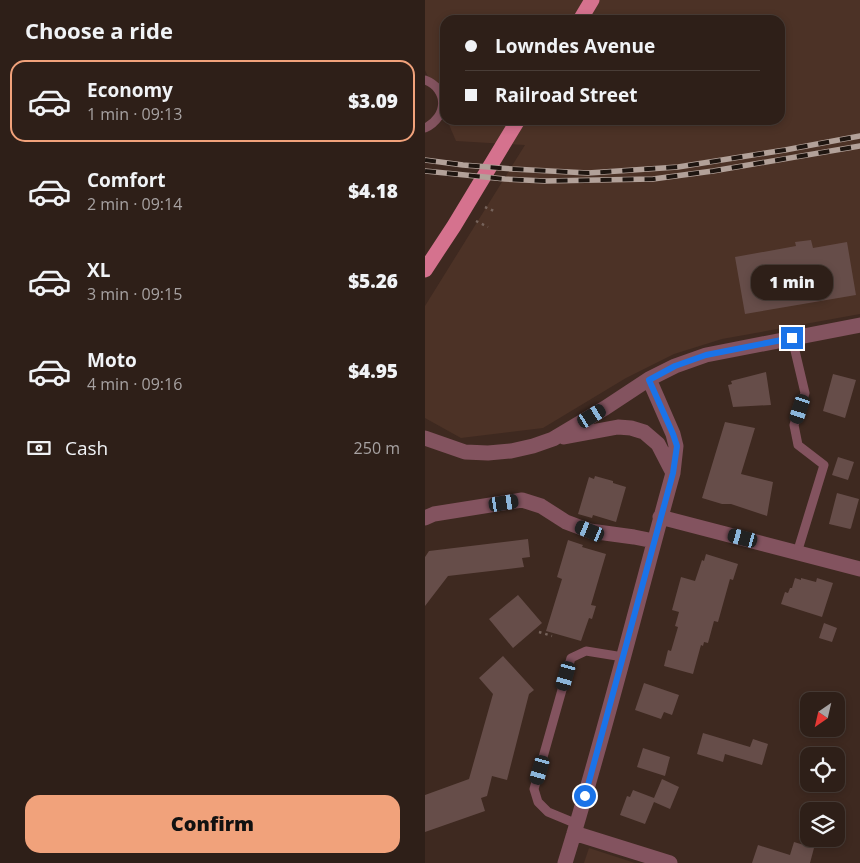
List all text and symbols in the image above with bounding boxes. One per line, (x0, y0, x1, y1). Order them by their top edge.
text: Choose a ride (25, 15, 173, 45)
text: Lowndes Avenue (495, 33, 655, 59)
text: Economy (87, 77, 173, 103)
icon: car (27, 79, 72, 124)
text: Railroad Street (495, 82, 637, 108)
text: $3.09 (348, 88, 398, 114)
text: 1 min · 09:13 (87, 103, 182, 125)
text: Comfort (87, 167, 166, 193)
icon: car (27, 169, 72, 214)
text: $4.18 (348, 178, 398, 204)
text: 2 min · 09:14 (87, 193, 182, 215)
text: XL (87, 257, 110, 283)
icon: car (27, 259, 72, 304)
callout: 1 min (751, 266, 833, 300)
text: $5.26 (348, 268, 398, 294)
text: 1 min (769, 271, 815, 293)
text: 3 min · 09:15 (87, 283, 182, 305)
route end (781, 327, 803, 349)
text: Moto (87, 347, 137, 373)
icon: car (27, 349, 72, 394)
text: $4.95 (348, 358, 398, 384)
text: 4 min · 09:16 (87, 373, 182, 395)
car (788, 392, 811, 426)
car (575, 402, 608, 430)
icon: cash (25, 434, 53, 462)
text: Cash (65, 435, 108, 461)
text: 250 m (354, 437, 400, 459)
car (488, 493, 519, 513)
car (573, 518, 606, 544)
car (726, 527, 759, 549)
car (554, 660, 577, 692)
north arrow (800, 692, 845, 738)
map controls (800, 692, 845, 847)
button: locate (800, 747, 845, 792)
car (528, 754, 551, 786)
route start (574, 785, 596, 807)
button: Confirm (25, 795, 400, 853)
button: layers (800, 802, 845, 847)

